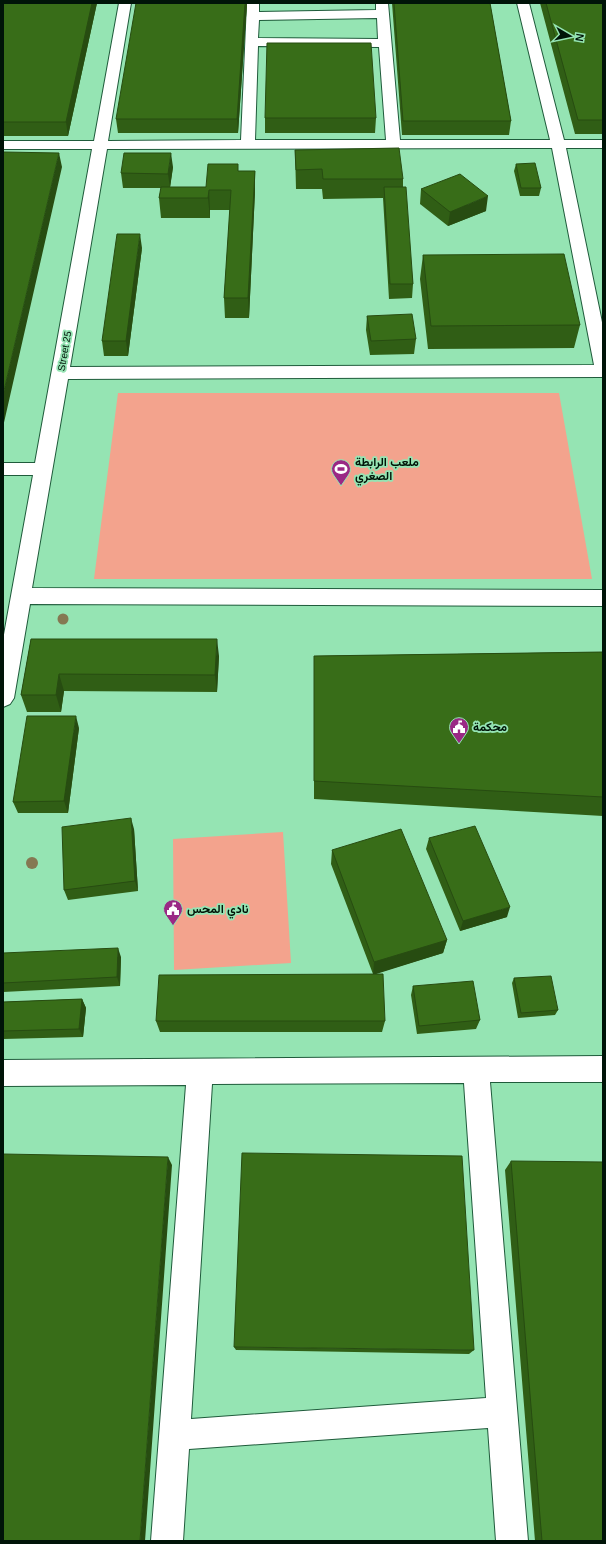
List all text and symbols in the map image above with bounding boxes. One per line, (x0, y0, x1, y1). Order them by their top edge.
north arrow (550, 16, 590, 56)
text: N (573, 33, 586, 42)
street label: Street 25 (56, 330, 74, 372)
place label: ملعب الرابطة الصغري (355, 455, 419, 486)
sports icon: ملعب الرابطة الصغري (330, 458, 352, 486)
public building icon: محكمة (448, 716, 470, 744)
place label: محكمة (473, 720, 508, 734)
public building icon: نادي المحس (162, 898, 184, 926)
place label: نادي المحس (187, 902, 249, 919)

